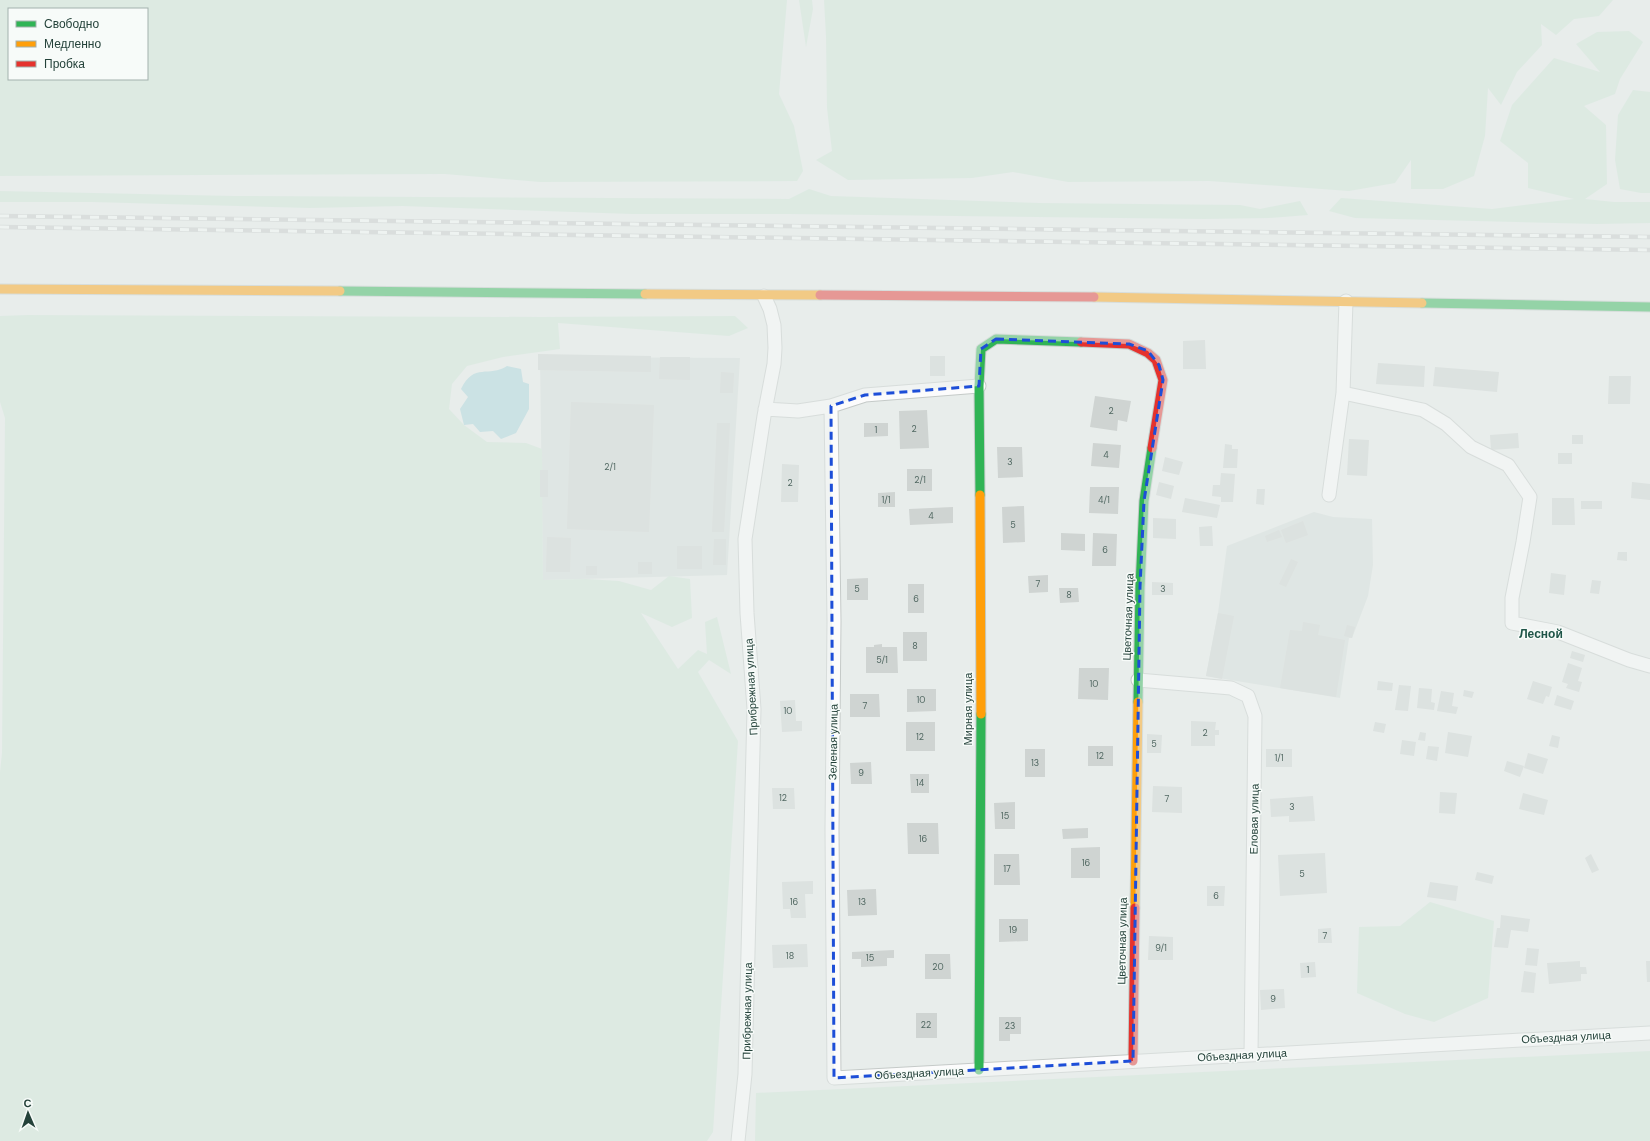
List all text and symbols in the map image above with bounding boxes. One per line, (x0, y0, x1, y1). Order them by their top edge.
legend (8, 8, 148, 80)
text: Свободно (44, 16, 99, 32)
text: Медленно (44, 36, 101, 52)
text: Пробка (44, 56, 85, 72)
house number: 2 (1108, 405, 1114, 417)
house number: 2 (911, 423, 917, 435)
house number: 1 (875, 424, 878, 436)
house number: 4 (1103, 449, 1109, 461)
house number: 3 (1007, 456, 1013, 468)
house number: 2/1 (604, 461, 616, 473)
house number: 2/1 (914, 474, 926, 486)
house number: 2 (787, 477, 793, 489)
house number: 1/1 (881, 494, 891, 506)
house number: 4/1 (1098, 494, 1110, 506)
house number: 4 (928, 510, 934, 522)
house number: 5 (1010, 519, 1016, 531)
house number: 6 (1102, 544, 1108, 556)
street label: Цветочная улица (1119, 572, 1137, 661)
house number: 7 (1036, 578, 1041, 590)
house number: 5 (854, 583, 860, 595)
house number: 3 (1160, 583, 1166, 595)
house number: 8 (1066, 589, 1072, 601)
house number: 6 (913, 593, 919, 605)
district label: Лесной (1519, 626, 1563, 642)
street label: Прибрежная улица (741, 637, 761, 736)
house number: 8 (912, 640, 918, 652)
house number: 5/1 (876, 654, 888, 666)
street label: Мирная улица (961, 672, 975, 745)
house number: 10 (1090, 678, 1098, 690)
house number: 10 (917, 694, 925, 706)
house number: 7 (863, 700, 868, 712)
street label: Зеленая улица (825, 703, 841, 780)
house number: 10 (784, 705, 792, 717)
house number: 2 (1202, 727, 1208, 739)
house number: 12 (916, 731, 924, 743)
house number: 5 (1151, 738, 1157, 750)
house number: 12 (1096, 750, 1104, 762)
house number: 1/1 (1274, 752, 1284, 764)
house number: 13 (1031, 757, 1039, 769)
house number: 9 (858, 767, 864, 779)
house number: 14 (916, 777, 925, 789)
street label: Еловая улица (1246, 783, 1262, 855)
house number: 12 (779, 792, 787, 804)
house number: 7 (1165, 793, 1170, 805)
house number: 3 (1289, 801, 1295, 813)
house number: 15 (1001, 810, 1009, 822)
house number: 16 (919, 833, 928, 845)
house number: 16 (1082, 857, 1091, 869)
house number: 17 (1003, 863, 1011, 875)
house number: 5 (1299, 868, 1305, 880)
house number: 6 (1213, 890, 1219, 902)
house number: 16 (790, 896, 799, 908)
house number: 13 (858, 896, 866, 908)
street label: Цветочная улица (1114, 896, 1130, 985)
house number: 19 (1009, 924, 1018, 936)
house number: 7 (1323, 930, 1328, 942)
house number: 9/1 (1155, 942, 1167, 954)
house number: 18 (786, 950, 794, 962)
house number: 15 (866, 952, 874, 964)
street label: Прибрежная улица (739, 961, 755, 1060)
house number: 20 (932, 961, 944, 973)
house number: 1 (1307, 964, 1310, 976)
house number: 9 (1270, 993, 1276, 1005)
house number: 22 (921, 1019, 931, 1031)
house number: 23 (1005, 1020, 1015, 1032)
street label: Объездная улица (1521, 1028, 1612, 1046)
street label: Объездная улица (1197, 1046, 1288, 1064)
street label: Объездная улица (874, 1064, 965, 1082)
north arrow (8, 1093, 48, 1133)
text: С (23, 1096, 32, 1110)

